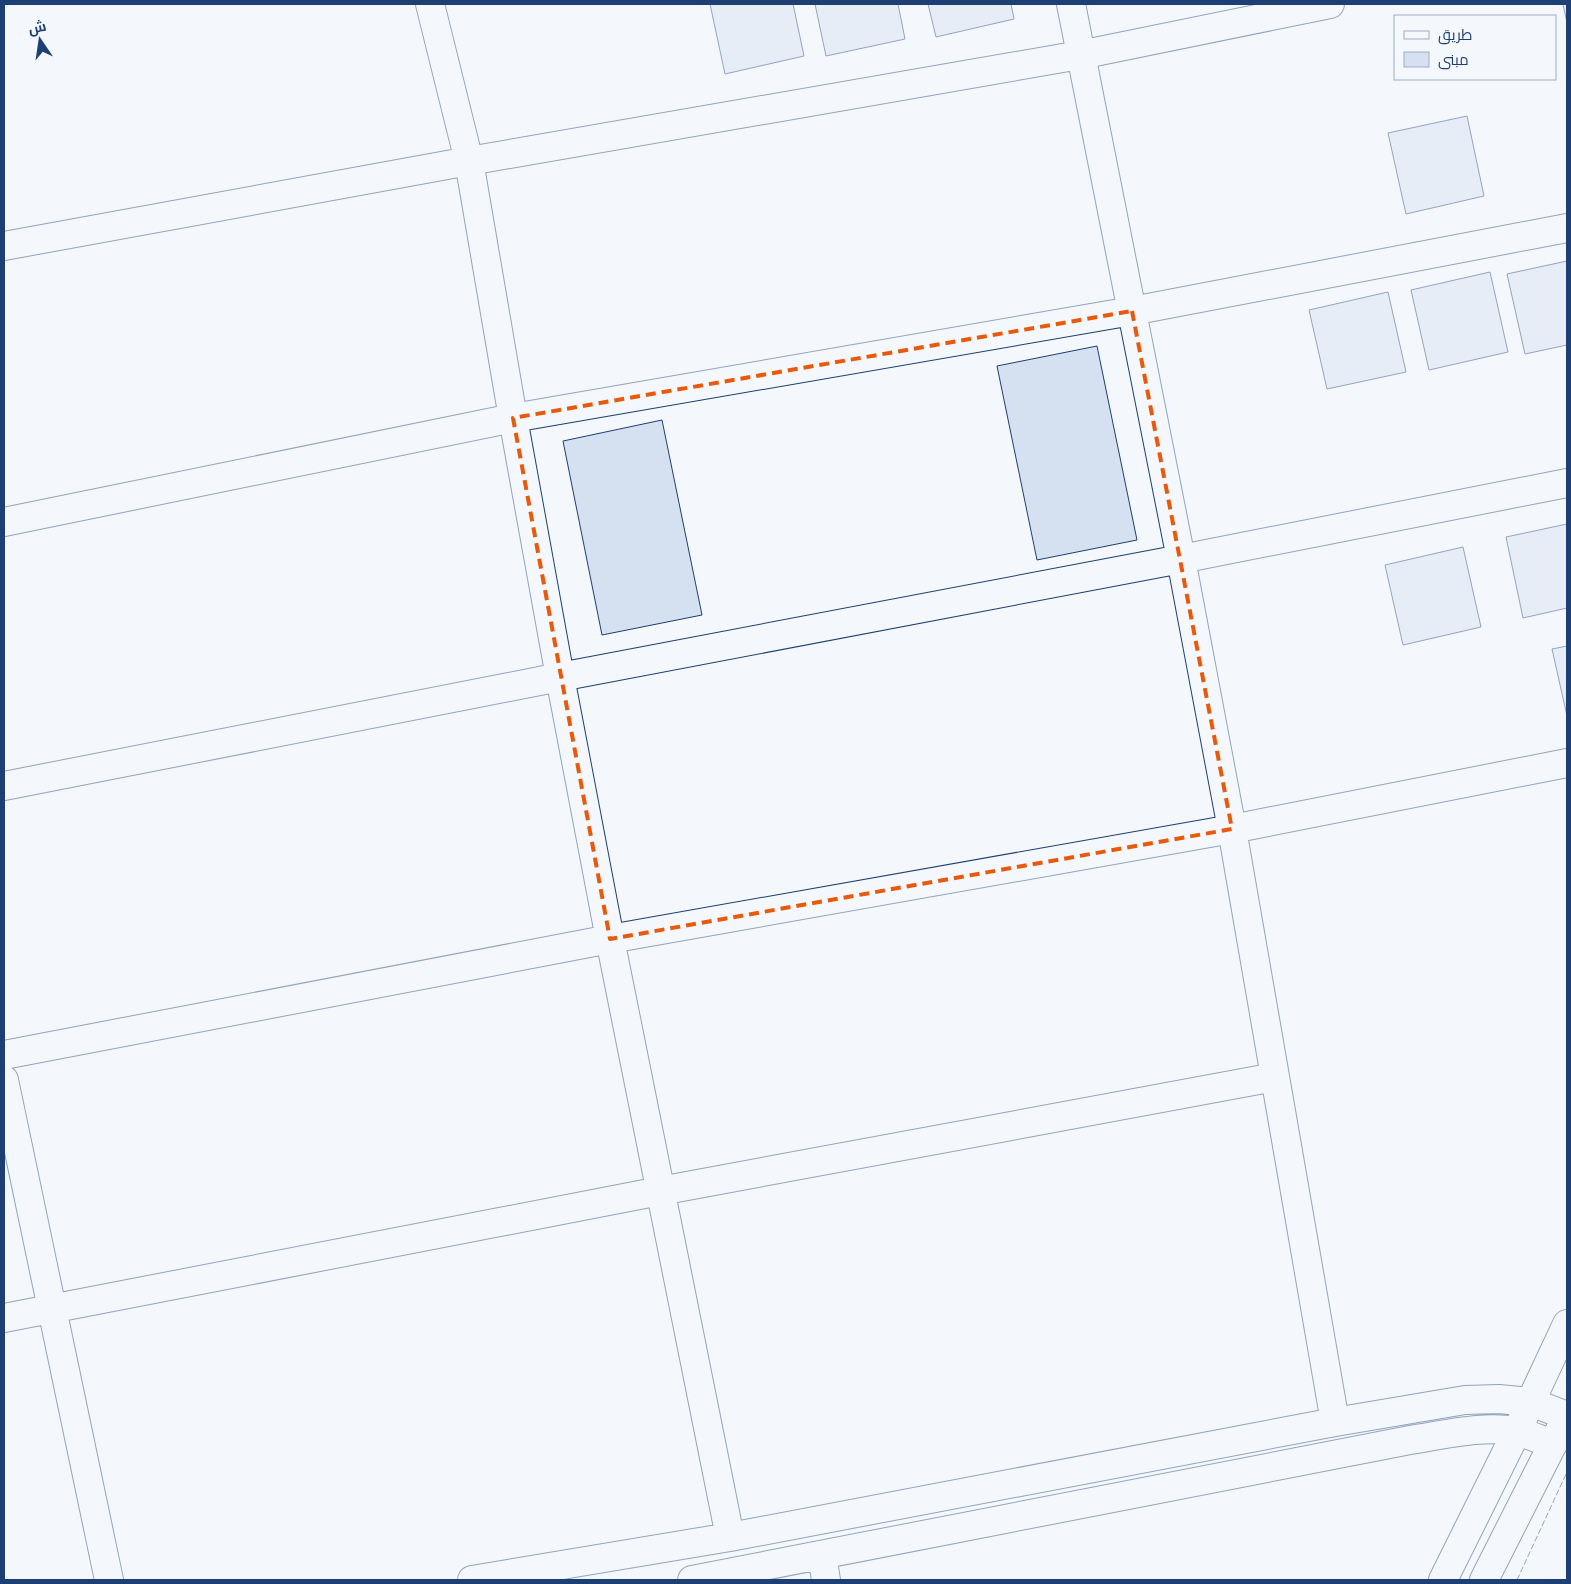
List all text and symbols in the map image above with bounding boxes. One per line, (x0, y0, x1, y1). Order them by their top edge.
north arrow (15, 15, 65, 65)
legend (1394, 15, 1556, 80)
text: ش (26, 17, 48, 38)
text: طريق (1438, 25, 1472, 45)
text: مبنى (1438, 50, 1469, 70)

